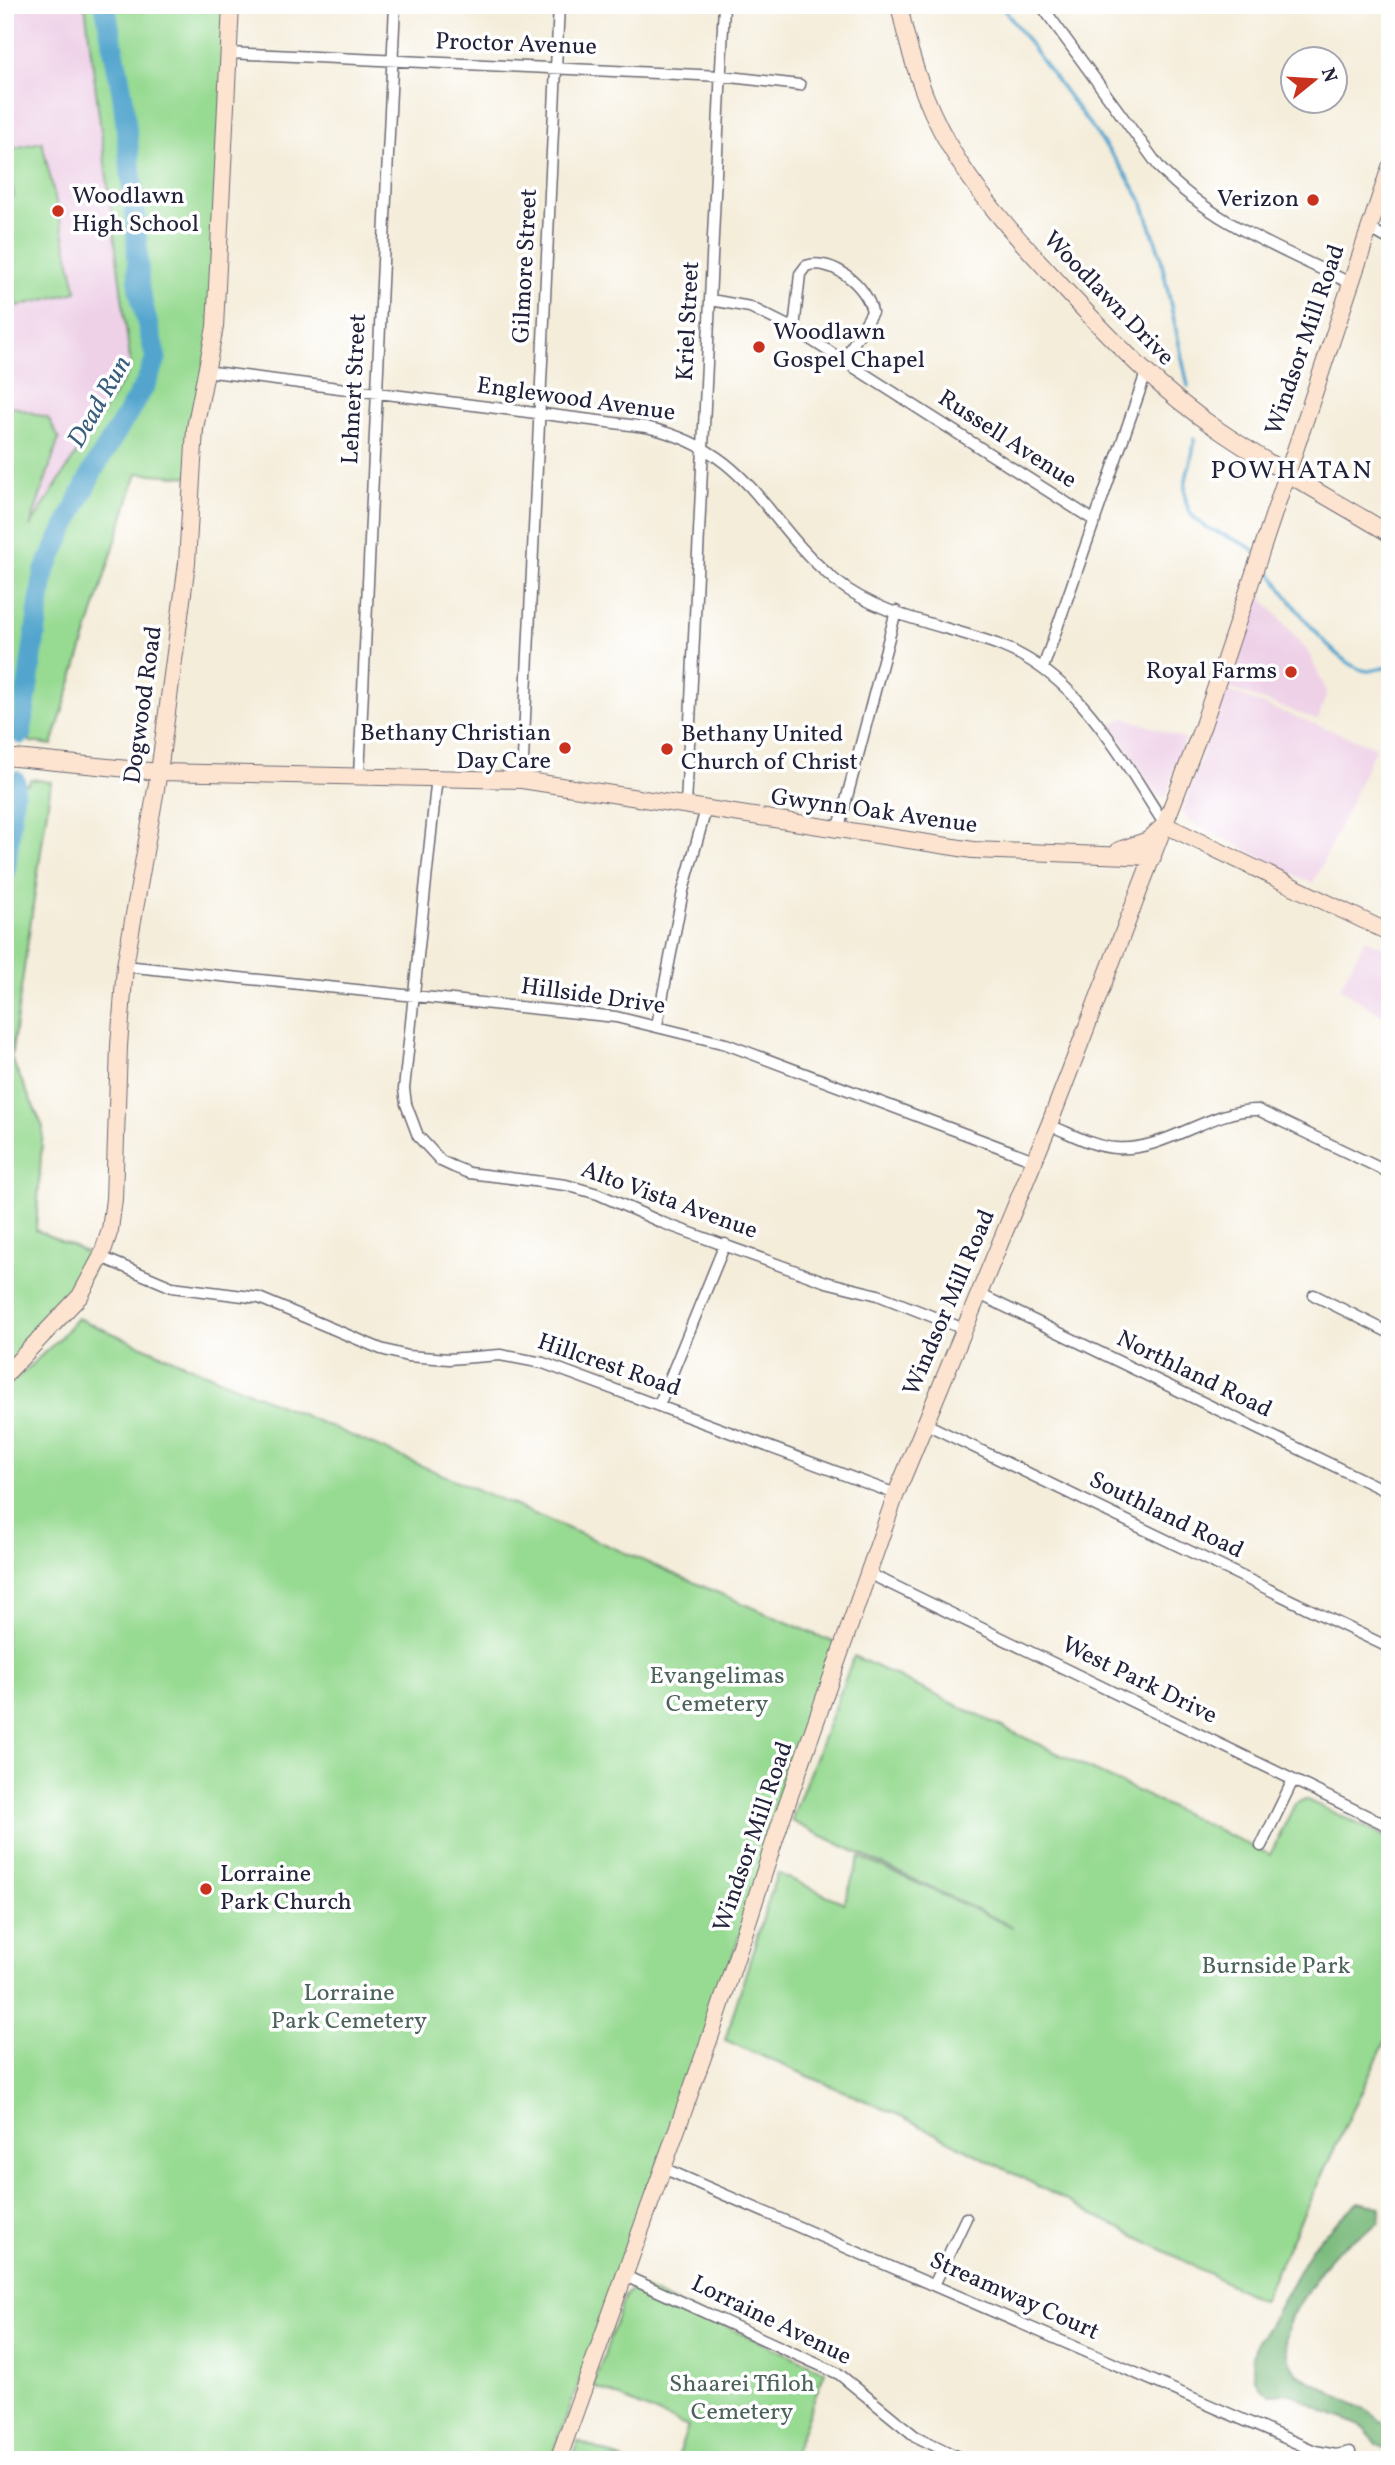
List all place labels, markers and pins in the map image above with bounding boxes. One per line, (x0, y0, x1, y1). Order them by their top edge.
place label: Woodlawn High School (72, 180, 199, 242)
place label: Verizon (1217, 183, 1299, 217)
marker: Verizon (1305, 192, 1321, 208)
marker: Woodlawn High School (50, 203, 66, 219)
place label: Woodlawn Gospel Chapel (773, 316, 925, 378)
marker: Woodlawn Gospel Chapel (751, 339, 767, 355)
place label: Royal Farms (1146, 655, 1277, 689)
marker: Royal Farms (1283, 664, 1299, 680)
place label: Bethany Christian Day Care (360, 717, 551, 779)
place label: Bethany United Church of Christ (681, 718, 858, 780)
marker: Bethany Christian Day Care (557, 740, 573, 756)
marker: Bethany United Church of Christ (659, 741, 675, 757)
place label: Lorraine Park Church (220, 1858, 352, 1920)
marker: Lorraine Park Church (198, 1881, 214, 1897)

